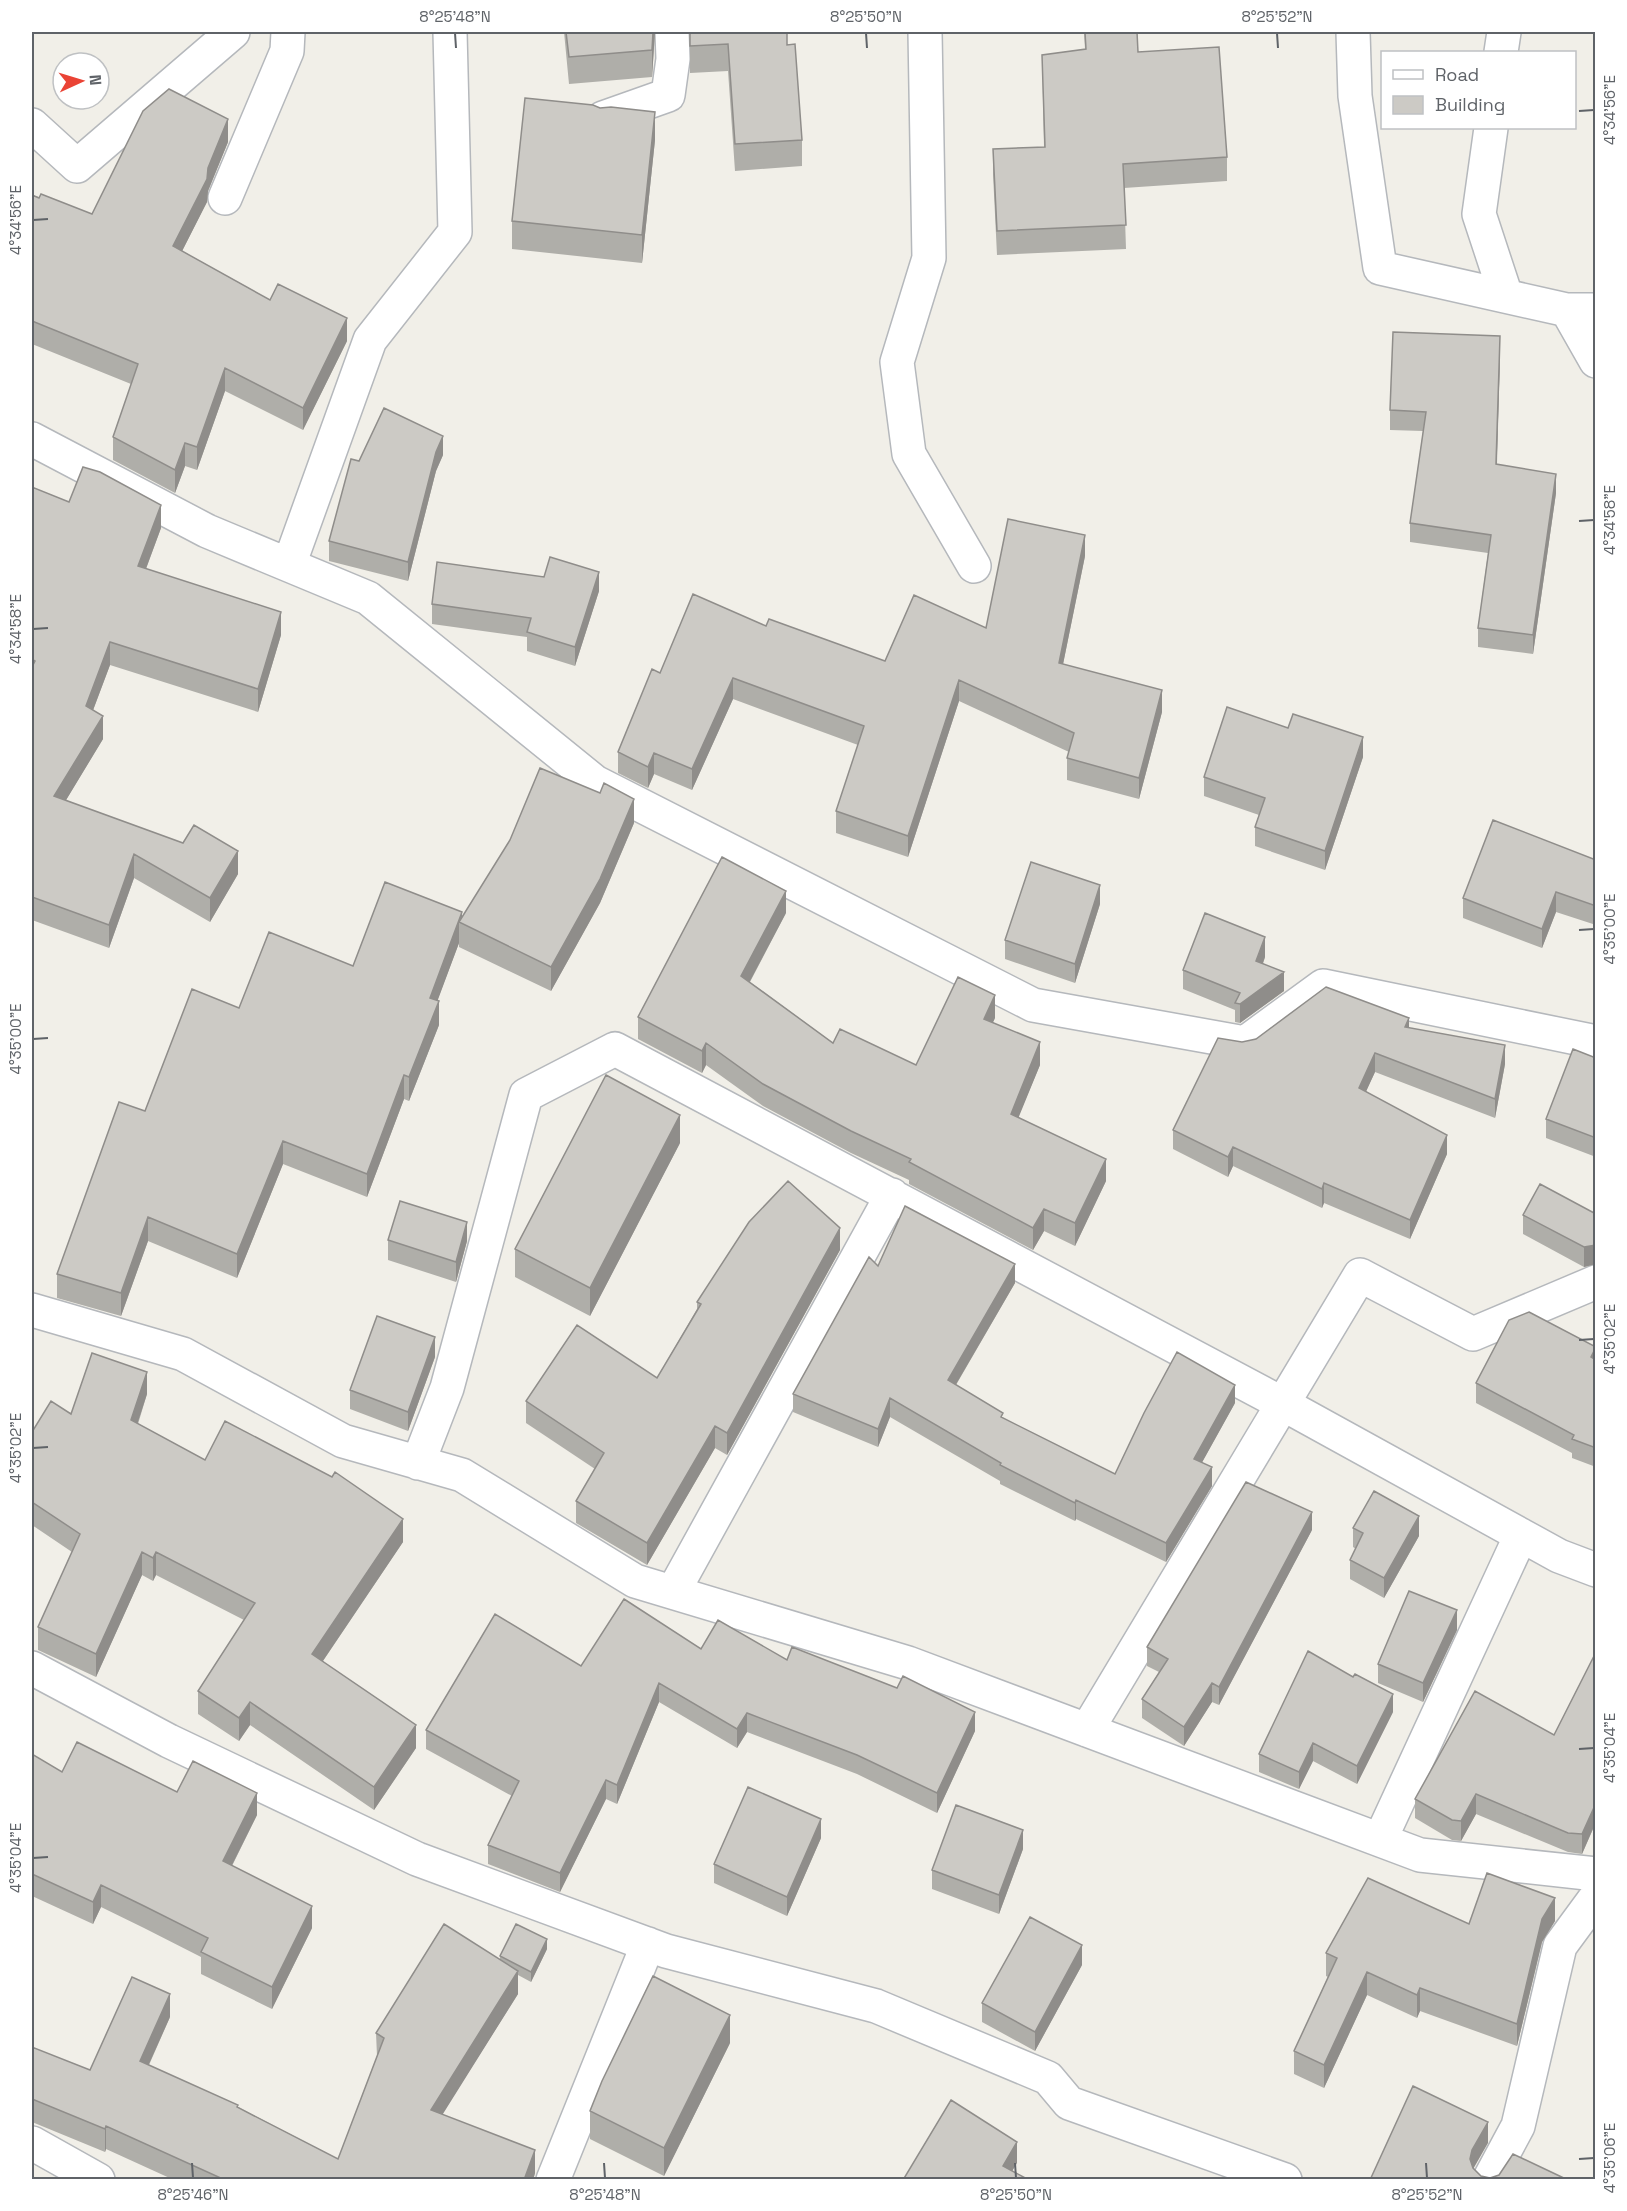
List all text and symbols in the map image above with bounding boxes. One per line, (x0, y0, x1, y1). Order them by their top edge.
text: 8°25'48"N (419, 7, 491, 26)
text: 8°25'50"N (830, 7, 902, 26)
text: 8°25'52"N (1241, 7, 1313, 26)
north arrow (51, 51, 111, 111)
legend (1381, 51, 1576, 129)
text: Road (1435, 63, 1479, 86)
text: N (85, 74, 106, 86)
text: 4°34'56"E (1600, 75, 1619, 145)
text: Building (1435, 93, 1505, 116)
text: 4°34'56"E (6, 185, 25, 255)
text: 4°34'58"E (1600, 485, 1619, 555)
text: 4°34'58"E (6, 594, 25, 664)
text: 4°35'00"E (1600, 894, 1619, 964)
text: 4°35'00"E (6, 1004, 25, 1074)
text: 4°35'02"E (1600, 1304, 1619, 1374)
text: 4°35'02"E (6, 1413, 25, 1483)
text: 4°35'04"E (1600, 1713, 1619, 1783)
text: 4°35'04"E (6, 1823, 25, 1893)
text: 4°35'06"E (1600, 2123, 1619, 2193)
text: 8°25'46"N (157, 2185, 229, 2204)
text: 8°25'48"N (569, 2185, 641, 2204)
text: 8°25'50"N (980, 2185, 1052, 2204)
text: 8°25'52"N (1391, 2185, 1463, 2204)

